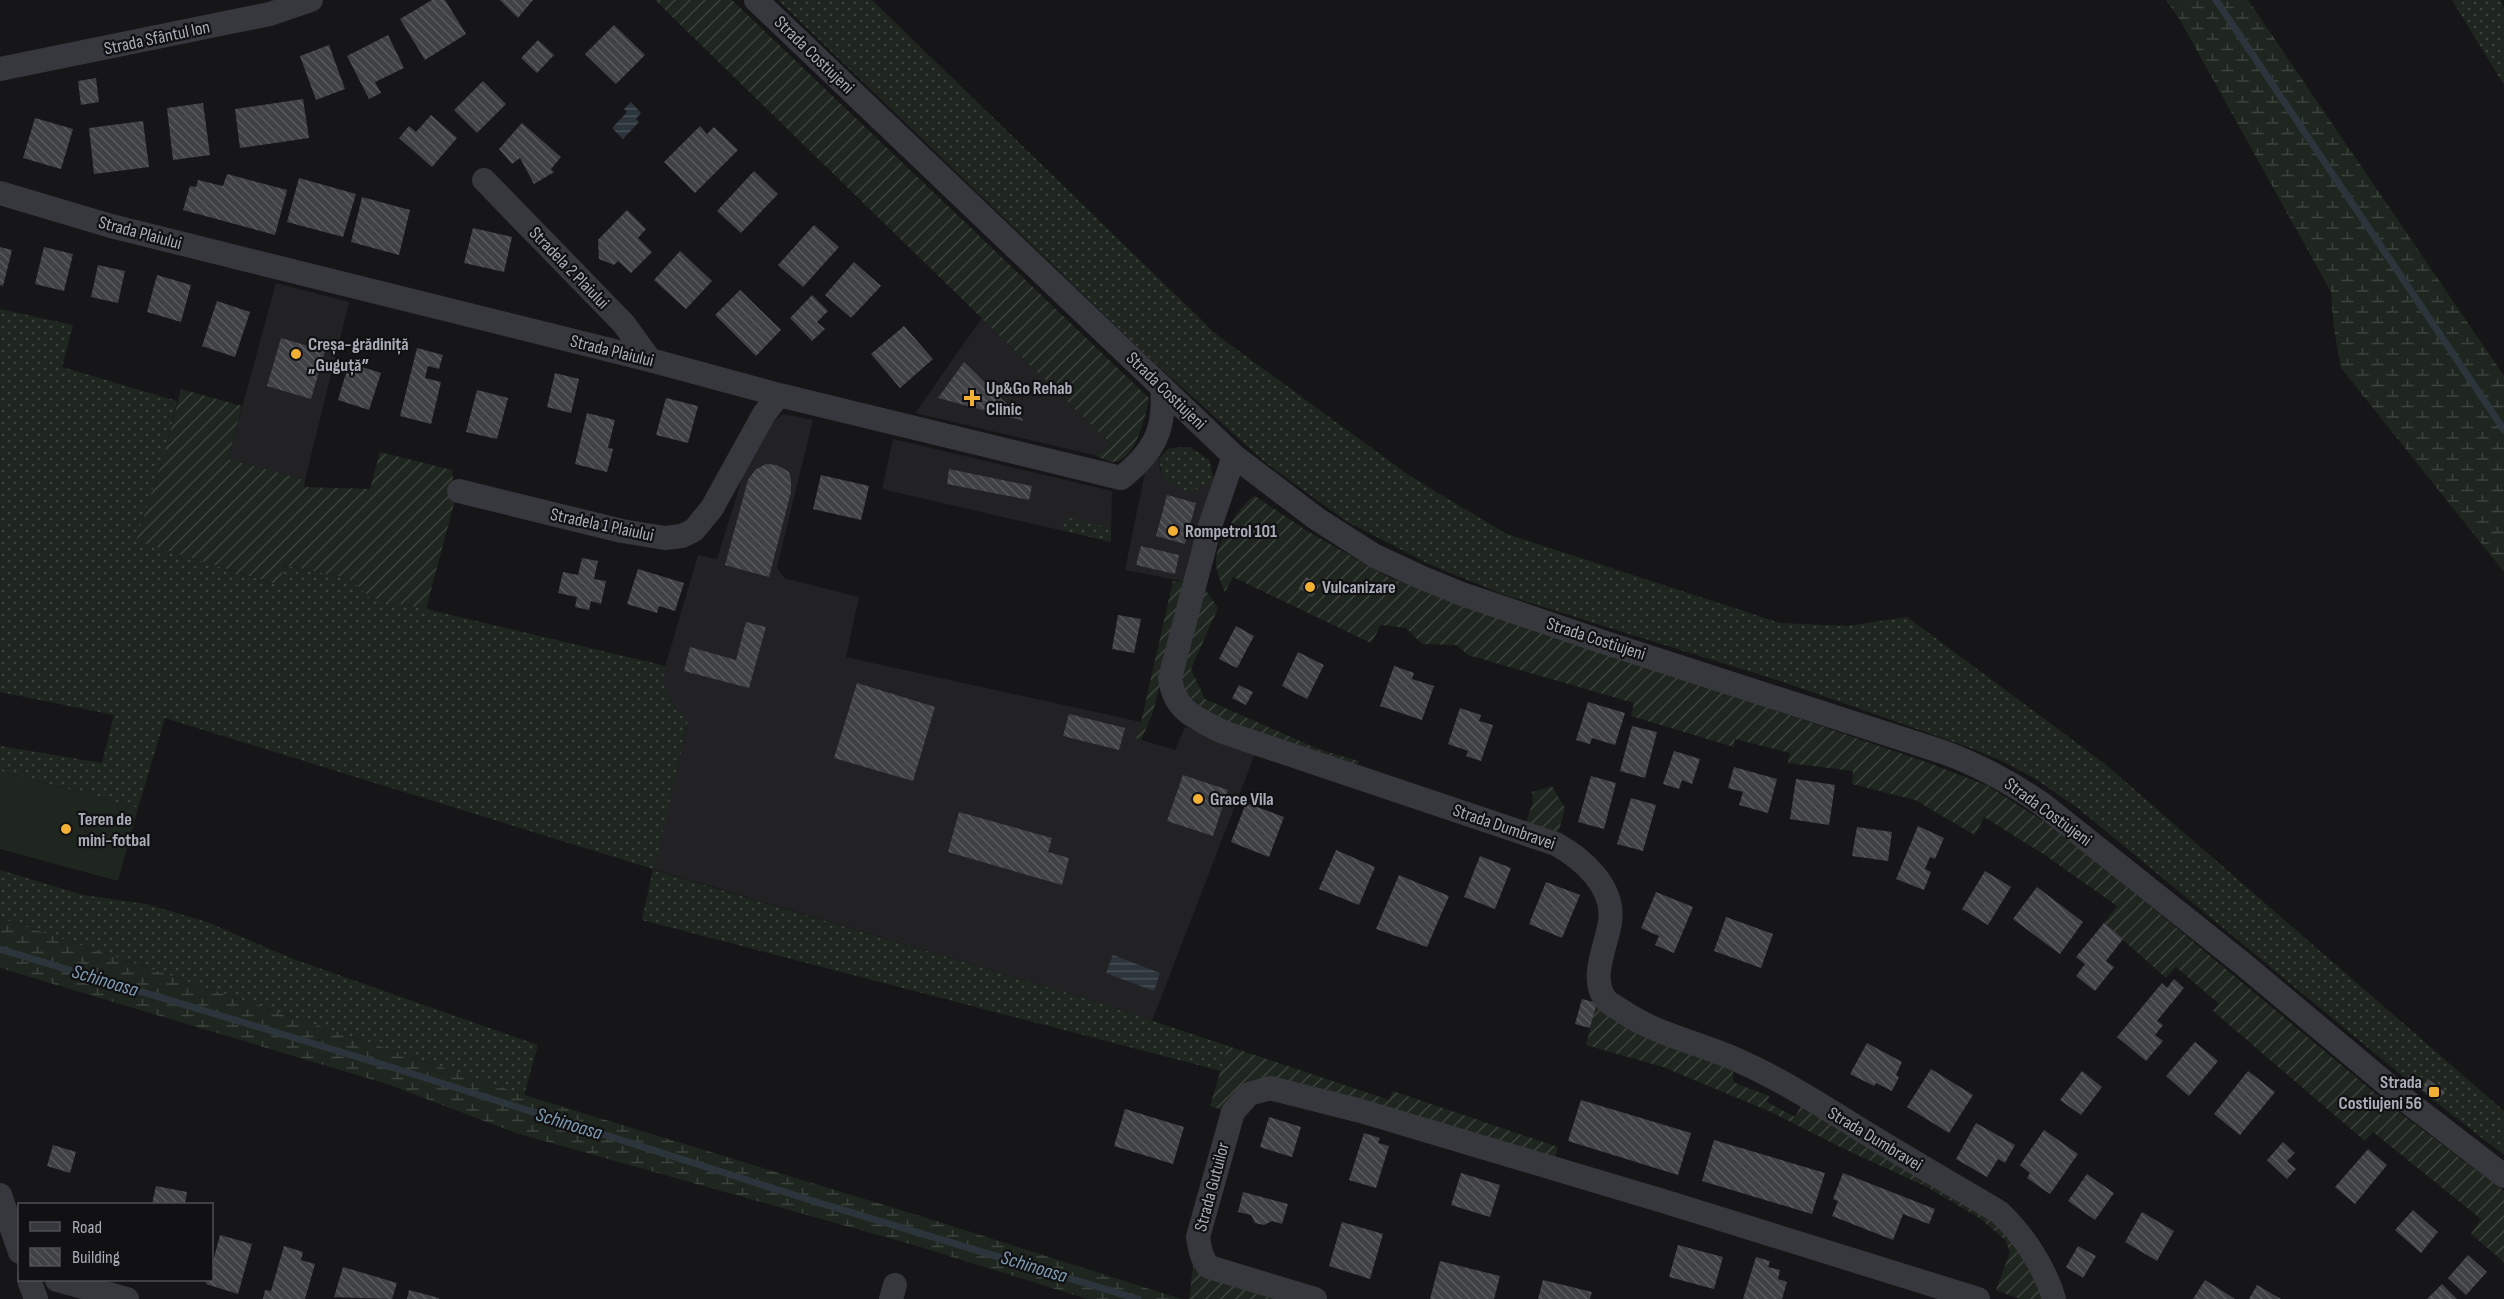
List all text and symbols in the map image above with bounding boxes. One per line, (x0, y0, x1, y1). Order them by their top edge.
street label: Strada Costiujeni (770, 12, 858, 98)
street label: Strada Sfântul Ion (102, 17, 212, 59)
street label: Strada Plaiului (96, 212, 184, 254)
street label: Stradela 2 Plaiului (525, 223, 613, 313)
street label: Strada Plaiului (568, 330, 656, 372)
place label: Creșa-grădiniță „Guguță” (308, 334, 409, 376)
marker: Creșa-grădiniță „Guguță” (289, 347, 303, 361)
street label: Strada Costiujeni (1122, 348, 1210, 434)
place label: Up&Go Rehab Clinic (986, 378, 1073, 420)
marker: Up&Go Rehab Clinic (963, 389, 981, 407)
street label: Stradela 1 Plaiului (548, 504, 656, 546)
place label: Rompetrol 101 (1185, 521, 1277, 542)
marker: Rompetrol 101 (1166, 524, 1180, 538)
place label: Vulcanizare (1322, 577, 1396, 598)
marker: Vulcanizare (1303, 580, 1317, 594)
street label: Strada Costiujeni (1544, 613, 1648, 665)
street label: Strada Costiujeni (2000, 773, 2096, 851)
place label: Grace Vila (1210, 789, 1274, 810)
marker: Grace Vila (1191, 792, 1205, 806)
street label: Strada Dumbravei (1450, 800, 1558, 854)
place label: Teren de mini-fotbal (78, 809, 150, 851)
marker: Teren de mini-fotbal (59, 822, 73, 836)
water label: Schinoasa (69, 960, 141, 1002)
place label: Strada Costiujeni 56 (2339, 1072, 2422, 1114)
marker: Strada Costiujeni 56 (2427, 1085, 2441, 1099)
street label: Strada Dumbravei (1824, 1102, 1926, 1176)
water label: Schinoasa (533, 1103, 605, 1145)
street label: Strada Gutuilor (1190, 1140, 1234, 1234)
legend (18, 1203, 213, 1281)
text: Road (72, 1217, 102, 1238)
water label: Schinoasa (998, 1246, 1070, 1288)
text: Building (72, 1247, 120, 1268)

